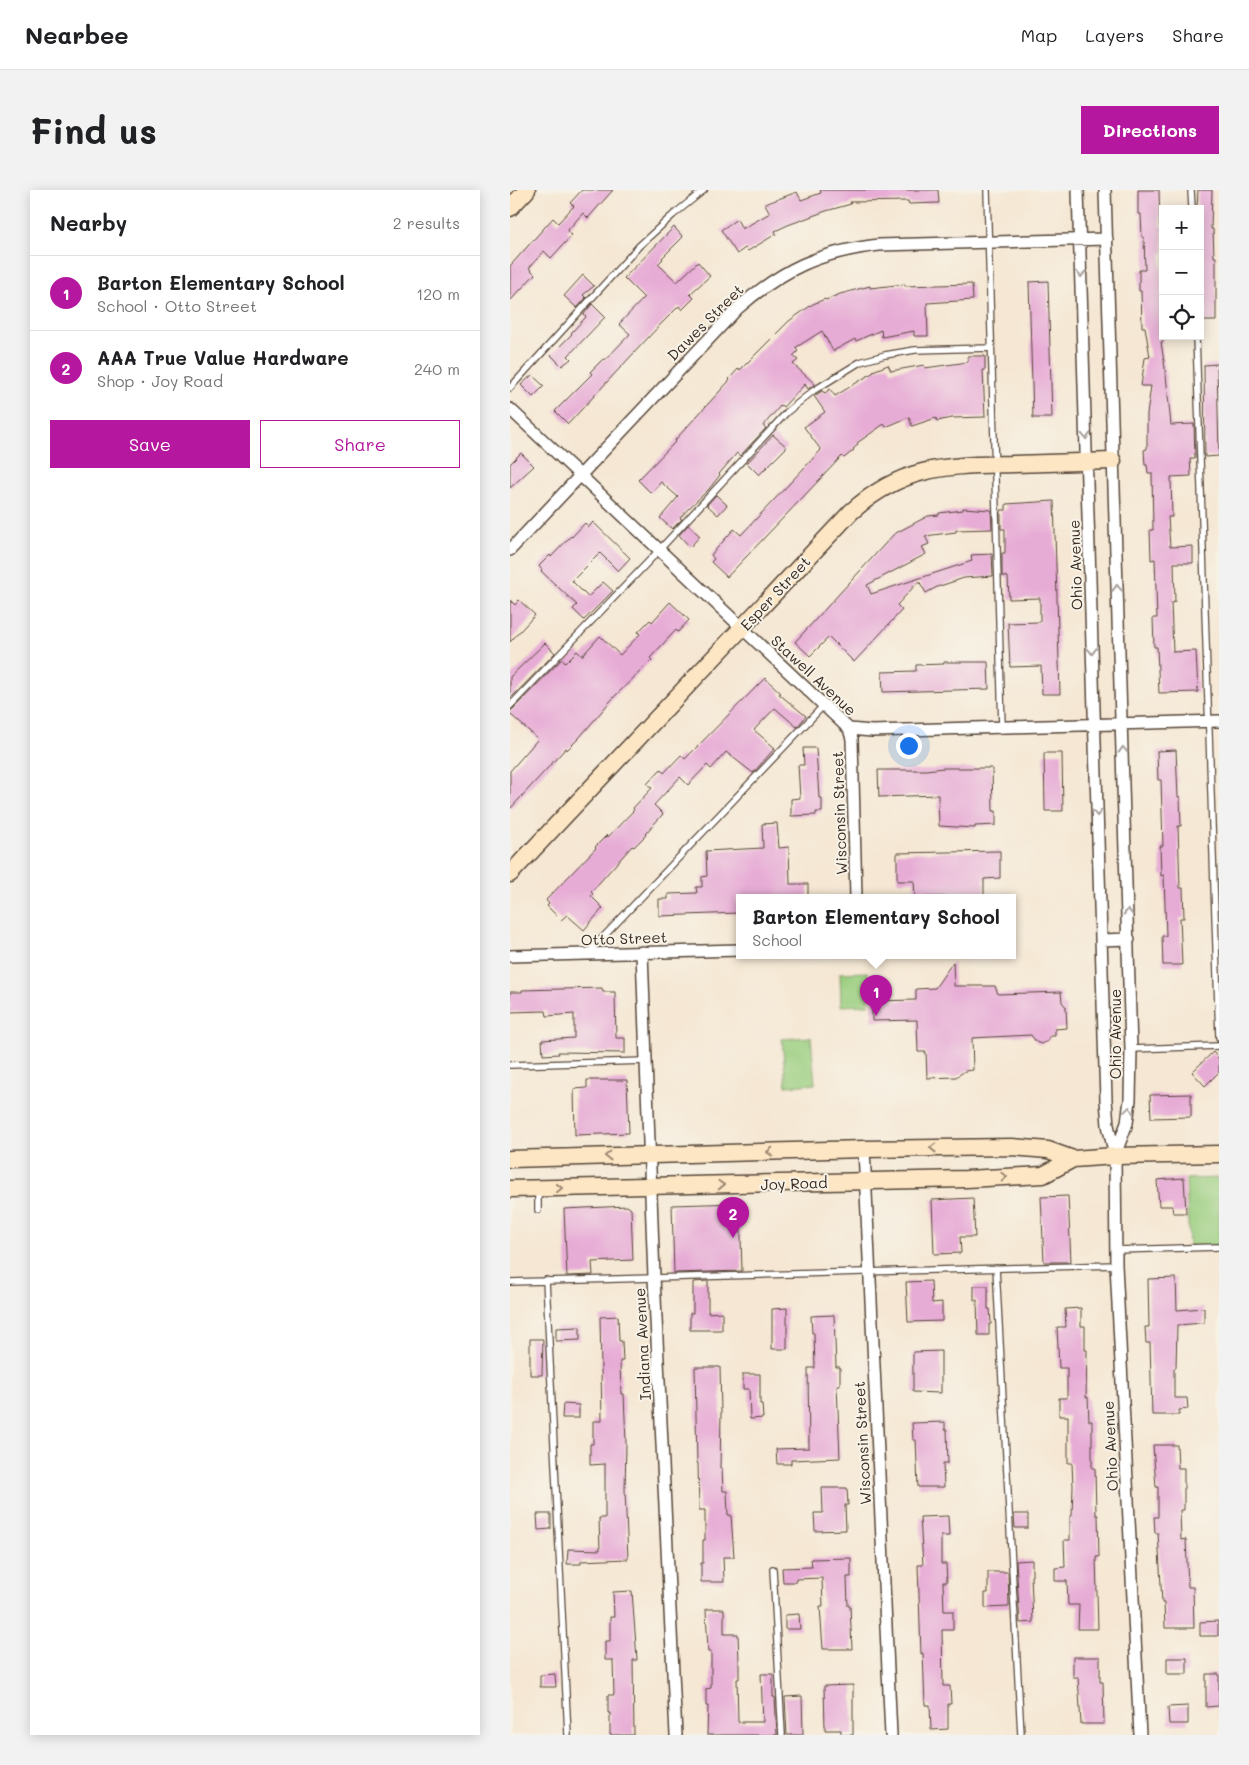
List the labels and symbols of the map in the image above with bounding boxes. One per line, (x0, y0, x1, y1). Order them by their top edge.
one-way arrow (1076, 270, 1086, 278)
street label: Dawes Street (662, 279, 748, 365)
one-way arrow (1081, 432, 1091, 440)
street label: Ohio Avenue (1063, 519, 1087, 611)
street label: Esper Street (735, 552, 815, 634)
one-way arrow (1112, 583, 1123, 591)
street label: Stawell Avenue (767, 630, 861, 720)
one-way arrow (1087, 648, 1097, 655)
your location (896, 733, 922, 759)
one-way arrow (1118, 746, 1128, 754)
street label: Wisconsin Street (827, 751, 851, 875)
one-way arrow (1092, 810, 1103, 818)
one-way arrow (1123, 908, 1133, 916)
street label: Otto Street (580, 926, 668, 950)
pin: 1 (860, 975, 892, 1016)
street label: Ohio Avenue (1105, 989, 1125, 1079)
one-way arrow (1123, 1106, 1133, 1114)
one-way arrow (928, 1143, 936, 1153)
one-way arrow (766, 1146, 774, 1157)
one-way arrow (604, 1151, 612, 1161)
street label: Joy Road (760, 1172, 828, 1194)
one-way arrow (1001, 1172, 1009, 1183)
one-way arrow (718, 1180, 725, 1190)
one-way arrow (555, 1183, 563, 1193)
pin: 2 (717, 1197, 749, 1238)
street label: Indiana Avenue (629, 1287, 655, 1401)
street label: Wisconsin Street (849, 1381, 875, 1505)
street label: Ohio Avenue (1098, 1400, 1122, 1492)

